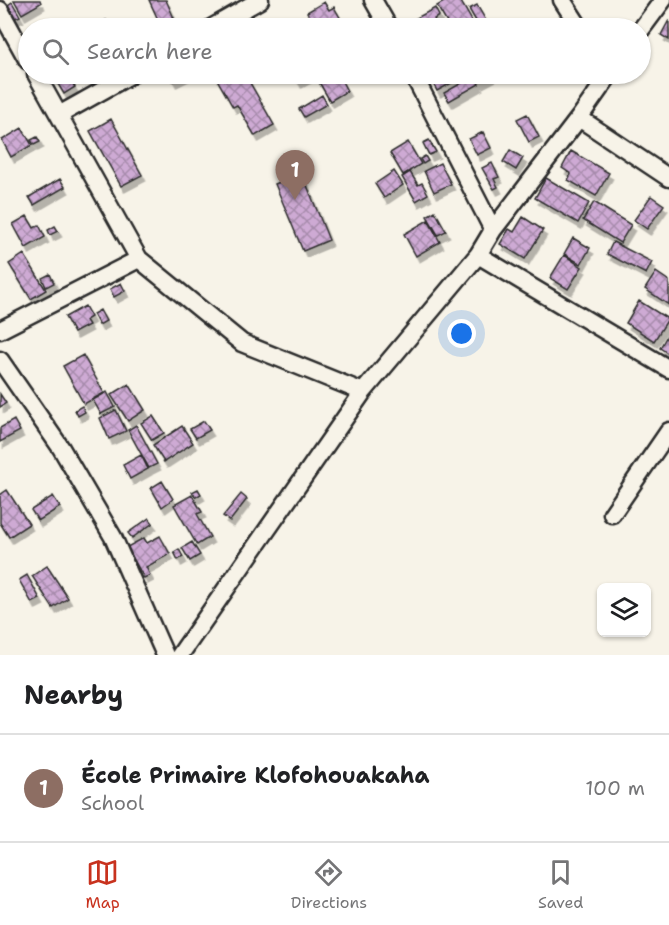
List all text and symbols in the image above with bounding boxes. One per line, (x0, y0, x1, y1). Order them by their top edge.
search box (18, 18, 651, 84)
icon: search (39, 35, 72, 68)
text: Search here (87, 37, 213, 66)
pin: 1 (276, 150, 314, 200)
your location (447, 319, 476, 348)
map controls (597, 583, 651, 637)
button: layers (597, 583, 651, 637)
text: Nearby (24, 677, 123, 712)
text: École Primaire Klofohouakaha (81, 761, 429, 790)
text: 1 (39, 775, 48, 801)
text: 100 m (585, 775, 645, 801)
text: School (81, 790, 144, 816)
tab: Map (86, 856, 120, 913)
tab: Directions (291, 856, 367, 913)
tab: Saved (538, 856, 584, 913)

